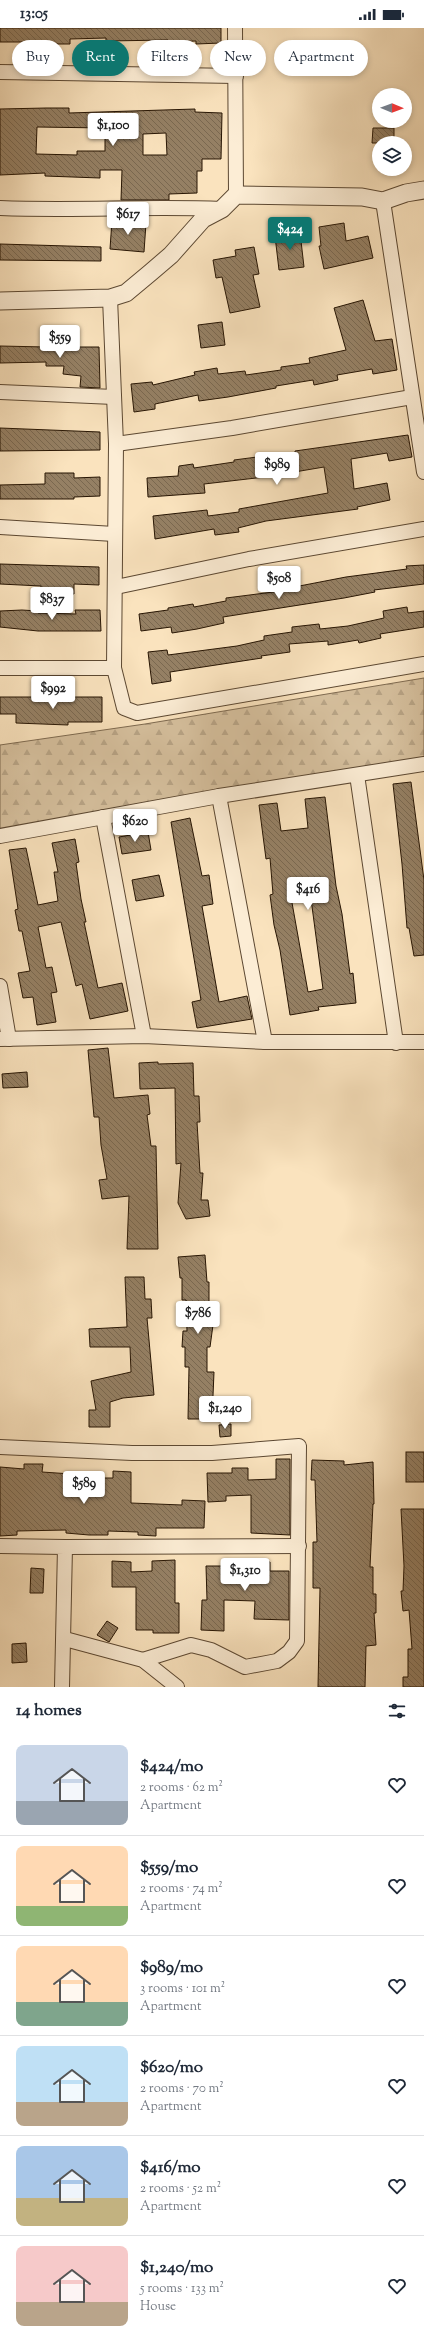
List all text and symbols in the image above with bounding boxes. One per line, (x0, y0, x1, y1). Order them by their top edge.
text: 13:05 (20, 4, 48, 25)
chip: Buy (12, 40, 64, 76)
chip: Rent (72, 40, 129, 76)
chip: Filters (137, 40, 202, 76)
chip: New (210, 40, 266, 76)
chip: Apartment (274, 40, 368, 76)
north arrow (372, 88, 412, 128)
map controls (372, 88, 412, 176)
pin: $1,100 (80, 113, 146, 147)
text: $1,100 (97, 117, 129, 135)
button: layers (372, 136, 412, 176)
pin: $617 (104, 202, 152, 236)
text: $617 (116, 206, 140, 224)
pin: $424 (266, 217, 314, 251)
text: $424 (277, 221, 303, 239)
pin: $559 (36, 325, 84, 359)
text: $559 (49, 329, 71, 347)
pin: $989 (253, 452, 301, 486)
text: $989 (264, 456, 290, 474)
pin: $508 (255, 566, 303, 600)
text: $508 (267, 570, 291, 588)
pin: $837 (28, 587, 76, 621)
text: $837 (39, 591, 65, 609)
pin: $992 (29, 676, 77, 710)
text: $992 (40, 680, 66, 698)
pin: $620 (111, 809, 159, 843)
text: $620 (122, 813, 148, 831)
pin: $416 (284, 877, 332, 911)
text: $416 (296, 881, 320, 899)
pin: $786 (174, 1301, 222, 1335)
text: $786 (185, 1305, 211, 1323)
pin: $1,240 (192, 1396, 258, 1430)
text: $1,240 (208, 1400, 242, 1418)
pin: $589 (60, 1471, 108, 1505)
text: $589 (72, 1475, 96, 1493)
pin: $1,310 (212, 1558, 278, 1592)
text: $1,310 (229, 1562, 261, 1580)
text: 14 homes (16, 1699, 82, 1723)
icon: filters (386, 1700, 408, 1722)
text: $424/mo (140, 1755, 203, 1779)
icon: home (48, 1761, 96, 1809)
icon: heart (386, 1774, 408, 1796)
text: 2 rooms · 62 m² (140, 1779, 223, 1797)
text: Apartment (140, 1797, 201, 1815)
text: $559/mo (140, 1856, 198, 1880)
icon: home (48, 1862, 96, 1910)
icon: heart (386, 1875, 408, 1897)
text: 2 rooms · 74 m² (140, 1880, 223, 1898)
text: Apartment (140, 1898, 201, 1916)
text: $989/mo (140, 1956, 203, 1980)
icon: home (48, 1962, 96, 2010)
icon: heart (386, 1975, 408, 1997)
text: 3 rooms · 101 m² (140, 1980, 225, 1998)
text: Apartment (140, 1998, 201, 2016)
text: $620/mo (140, 2056, 203, 2080)
icon: home (48, 2062, 96, 2110)
icon: heart (386, 2075, 408, 2097)
text: 2 rooms · 70 m² (140, 2080, 224, 2098)
text: Apartment (140, 2098, 201, 2116)
text: $416/mo (140, 2156, 201, 2180)
icon: home (48, 2162, 96, 2210)
icon: heart (386, 2175, 408, 2197)
text: 2 rooms · 52 m² (140, 2180, 221, 2198)
text: Apartment (140, 2198, 201, 2216)
text: $1,240/mo (140, 2256, 213, 2280)
icon: home (48, 2262, 96, 2310)
icon: heart (386, 2275, 408, 2297)
text: 5 rooms · 133 m² (140, 2280, 224, 2298)
text: House (140, 2298, 176, 2316)

